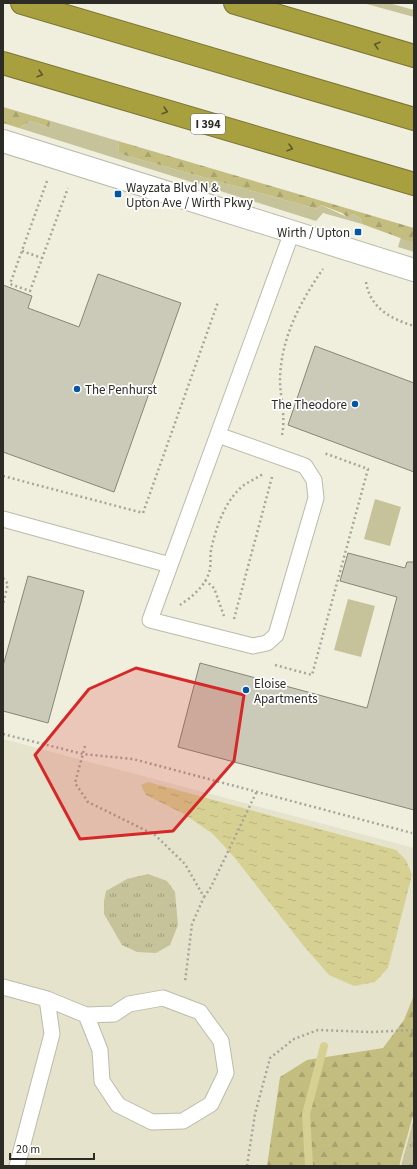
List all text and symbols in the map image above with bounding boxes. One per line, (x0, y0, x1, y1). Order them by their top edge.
one-way arrow (373, 41, 380, 50)
one-way arrow (37, 69, 44, 78)
one-way arrow (161, 106, 168, 115)
road number: I 394 (191, 114, 225, 134)
one-way arrow (286, 143, 293, 152)
place label: Wayzata Blvd N & Upton Ave / Wirth Pkwy (126, 179, 253, 212)
marker: Wayzata Blvd N & Upton Ave / Wirth Pkwy (113, 189, 123, 199)
place label: Wirth / Upton (277, 224, 350, 242)
marker: Wirth / Upton (353, 227, 363, 237)
place label: The Penhurst (85, 381, 157, 399)
marker: The Penhurst (72, 384, 82, 394)
place label: The Theodore (271, 396, 347, 414)
marker: The Theodore (350, 399, 360, 409)
place label: Eloise Apartments (254, 675, 318, 708)
marker: Eloise Apartments (241, 685, 251, 695)
scale bar (10, 1135, 94, 1161)
text: 20 m (16, 1141, 40, 1158)

